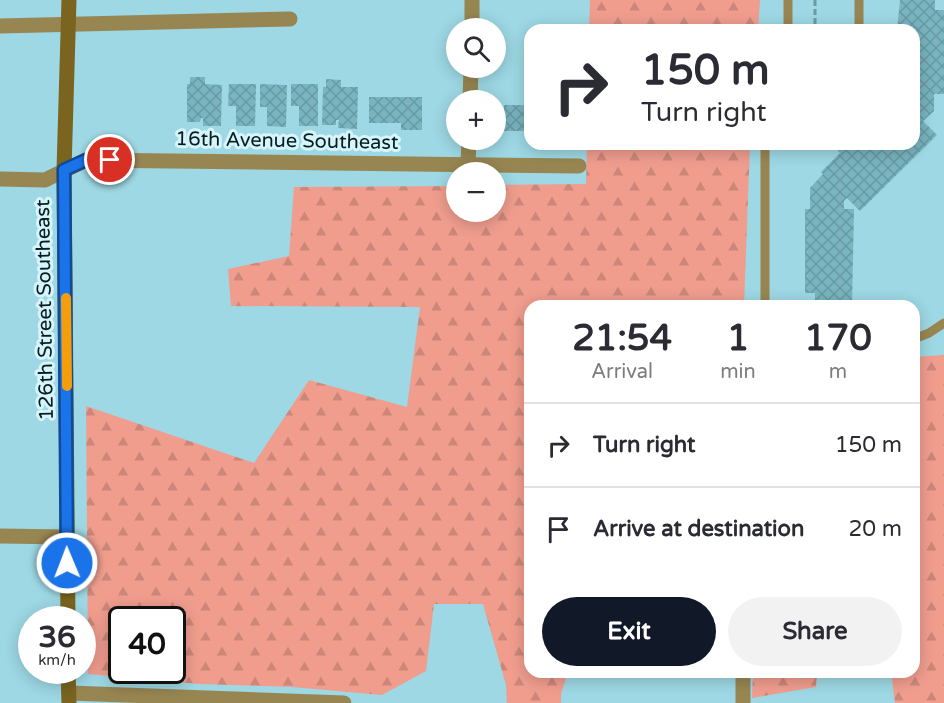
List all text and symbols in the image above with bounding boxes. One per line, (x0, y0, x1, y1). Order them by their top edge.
map controls (446, 18, 506, 222)
button: search (446, 18, 506, 78)
text: 150 m (641, 45, 770, 96)
icon: right (542, 48, 620, 126)
button: + (446, 90, 506, 150)
text: Turn right (641, 96, 767, 129)
street label: 16th Avenue Southeast (175, 127, 399, 155)
pin (84, 134, 135, 185)
icon: arrive (93, 143, 126, 176)
button: − (446, 162, 506, 222)
street label: 126th Street Southeast (31, 199, 59, 421)
text: 21:54 (572, 317, 672, 360)
text: 1 (727, 317, 749, 360)
text: 170 (804, 317, 872, 360)
text: Arrival (591, 360, 653, 384)
text: min (720, 360, 756, 384)
text: m (829, 360, 847, 384)
icon: right (542, 429, 575, 462)
text: Turn right (593, 432, 695, 458)
text: 150 m (835, 432, 902, 458)
icon: arrive (542, 513, 575, 546)
text: Arrive at destination (593, 516, 804, 542)
text: 20 m (848, 516, 902, 542)
position arrow (35, 531, 99, 595)
button: Exit (542, 597, 716, 666)
button: Share (728, 597, 902, 666)
speed limit sign: 40 (108, 606, 186, 684)
text: 36 (38, 619, 76, 656)
text: km/h (38, 651, 76, 669)

